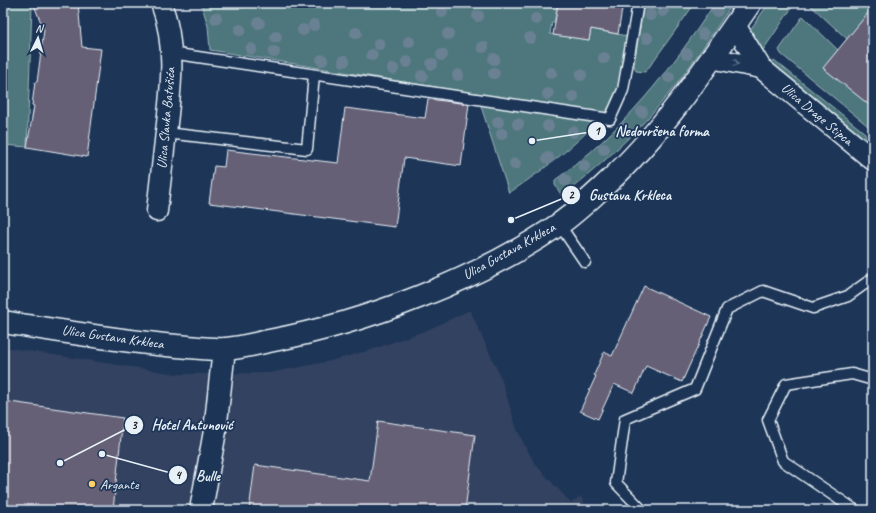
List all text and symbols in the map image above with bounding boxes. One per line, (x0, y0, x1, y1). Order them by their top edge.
north arrow (18, 18, 58, 58)
text: N (35, 21, 45, 35)
one-way arrow (733, 58, 739, 67)
street label: Ulica Slavka Batušića (153, 66, 179, 169)
street label: Ulica Drage Stipca (778, 79, 857, 150)
callout: Nedovršena forma (587, 117, 716, 144)
text: Nedovršena forma (615, 122, 710, 141)
text: 1 (594, 123, 601, 139)
callout: Gustava Krkleca (561, 182, 679, 209)
text: Gustava Krkleca (589, 186, 673, 205)
text: 2 (568, 187, 575, 203)
street label: Ulica Gustava Krkleca (460, 218, 559, 283)
street label: Ulica Gustava Krkleca (61, 321, 166, 353)
callout: Hotel Antunović (124, 411, 241, 438)
text: Hotel Antunović (152, 416, 235, 435)
text: 3 (131, 417, 138, 433)
callout: Bulle (168, 462, 228, 489)
text: 4 (175, 467, 182, 483)
text: Bulle (196, 467, 221, 486)
place label: Argante (100, 476, 140, 493)
marker: Argante (87, 479, 97, 489)

